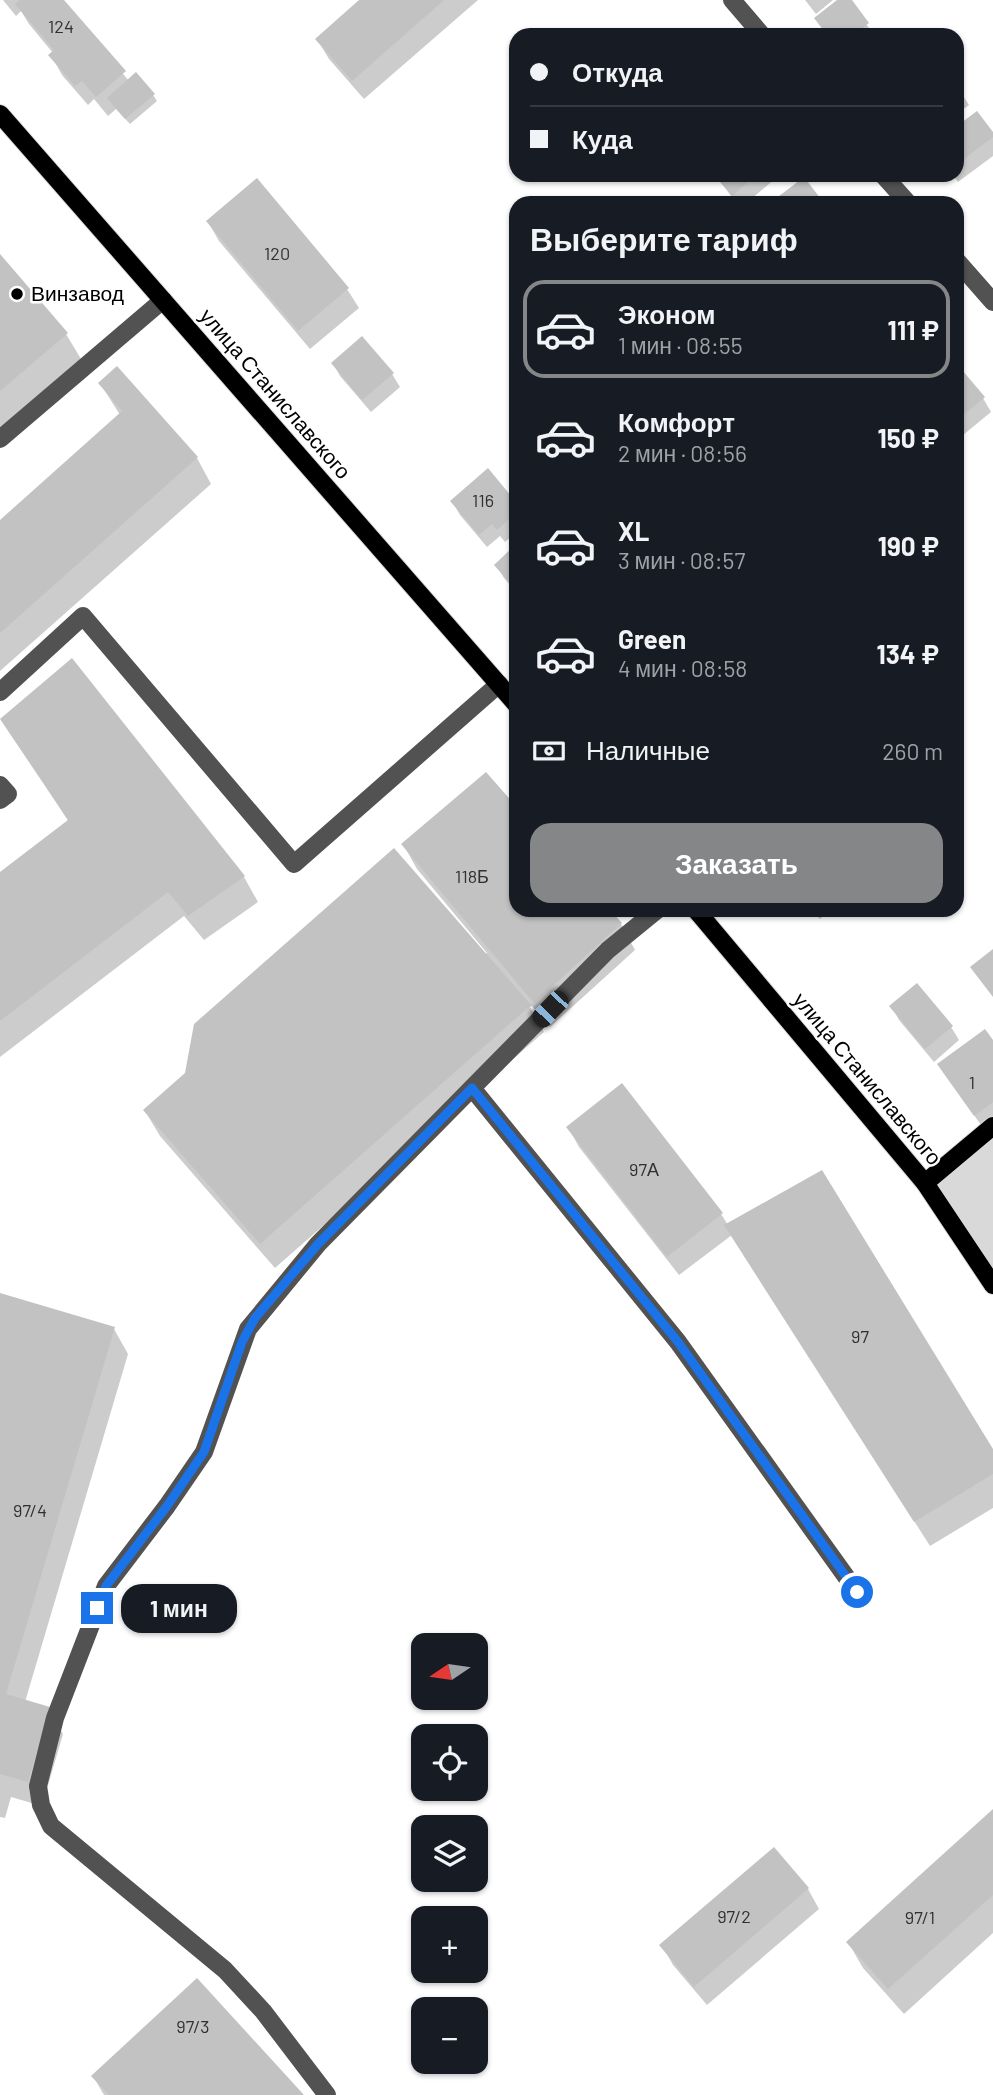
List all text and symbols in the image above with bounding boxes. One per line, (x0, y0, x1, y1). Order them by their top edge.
house number: 124 (48, 15, 74, 37)
text: Откуда (572, 56, 663, 87)
text: Куда (572, 123, 633, 154)
text: Выберите тариф (530, 219, 798, 257)
house number: 120 (264, 242, 290, 264)
place label: Винзавод (31, 280, 124, 305)
marker: Винзавод (9, 286, 25, 302)
icon: car (534, 298, 597, 361)
text: Эконом (618, 298, 716, 329)
street label: улица Станиславского (195, 303, 357, 483)
text: 111 ₽ (888, 314, 939, 345)
text: 1 мин · 08:55 (618, 331, 742, 359)
icon: car (534, 406, 597, 469)
text: Комфорт (618, 406, 735, 437)
text: 150 ₽ (878, 422, 939, 453)
text: 2 мин · 08:56 (618, 439, 747, 467)
house number: 116 (472, 489, 494, 511)
icon: car (534, 514, 597, 577)
text: XL (618, 515, 649, 546)
text: 190 ₽ (878, 530, 939, 561)
text: 3 мин · 08:57 (618, 546, 745, 574)
icon: car (534, 622, 597, 685)
text: Green (618, 623, 686, 654)
text: 134 ₽ (877, 638, 939, 669)
text: 4 мин · 08:58 (618, 654, 747, 682)
icon: cash (530, 732, 568, 770)
text: Наличные (586, 734, 710, 765)
text: 260 m (882, 737, 943, 765)
button: Заказать (530, 823, 943, 903)
house number: 118Б (455, 865, 489, 887)
car (528, 987, 573, 1031)
street label: улица Станиславского (789, 987, 948, 1169)
house number: 1 (969, 1071, 975, 1093)
house number: 97А (629, 1158, 659, 1180)
house number: 97 (851, 1325, 869, 1347)
house number: 97/4 (13, 1499, 47, 1521)
route start (841, 1576, 873, 1608)
callout: 1 мин (122, 1584, 237, 1632)
route end (81, 1592, 113, 1624)
text: 1 мин (150, 1594, 208, 1622)
north arrow (411, 1633, 488, 1710)
map controls (411, 1633, 488, 2074)
button: locate (411, 1724, 488, 1801)
button: layers (411, 1815, 488, 1892)
house number: 97/2 (717, 1905, 751, 1927)
button: + (411, 1906, 488, 1983)
house number: 97/1 (905, 1906, 935, 1928)
button: − (411, 1997, 488, 2074)
house number: 97/3 (176, 2015, 210, 2037)

